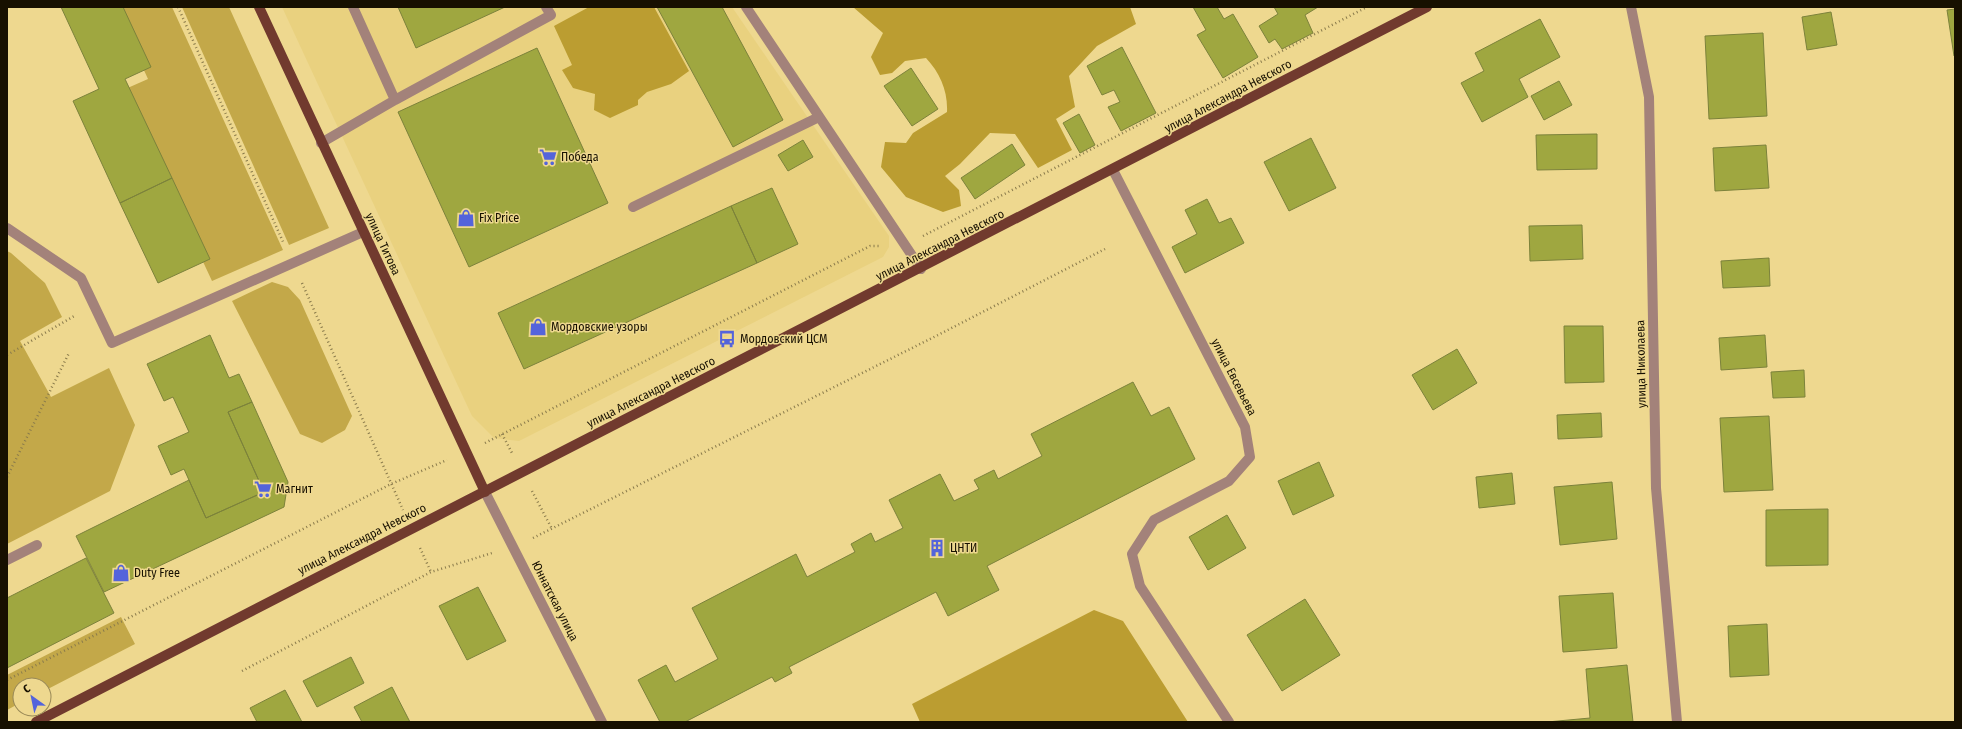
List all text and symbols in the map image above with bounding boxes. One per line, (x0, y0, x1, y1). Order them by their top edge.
street label: улица Александра Невского (1162, 57, 1294, 135)
supermarket icon: Победа (538, 147, 558, 167)
place label: Победа (561, 150, 599, 164)
street label: улица Александра Невского (874, 207, 1006, 283)
shop icon: Fix Price (456, 208, 476, 228)
street label: улица Титова (362, 211, 404, 278)
place label: Fix Price (479, 211, 519, 225)
shop icon: Мордовские узоры (528, 317, 548, 337)
place label: Мордовские узоры (551, 320, 648, 334)
street label: улица Николаева (1633, 320, 1649, 408)
bus stop icon: Мордовский ЦСМ (717, 329, 737, 349)
place label: Мордовский ЦСМ (740, 332, 828, 346)
street label: улица Евсевьева (1209, 336, 1259, 418)
street label: улица Александра Невского (585, 354, 717, 430)
supermarket icon: Магнит (253, 479, 273, 499)
place label: Магнит (276, 482, 313, 496)
street label: улица Александра Невского (296, 501, 428, 577)
building icon: ЦНТИ (927, 538, 947, 558)
place label: ЦНТИ (950, 541, 977, 555)
street label: Юннатская улица (529, 559, 581, 644)
shop icon: Duty Free (111, 563, 131, 583)
place label: Duty Free (134, 566, 180, 580)
north arrow (12, 677, 52, 717)
text: С (21, 682, 33, 696)

